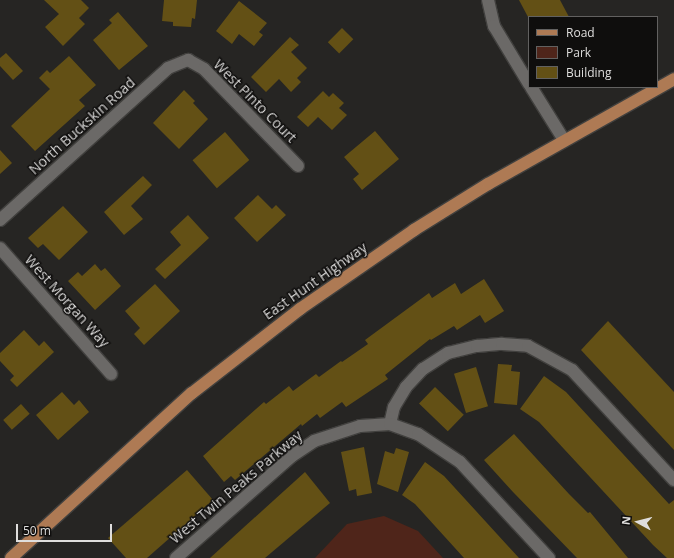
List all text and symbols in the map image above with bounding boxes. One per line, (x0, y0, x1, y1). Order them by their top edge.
legend (528, 16, 658, 88)
text: Road (566, 24, 595, 41)
text: Park (566, 44, 591, 61)
street label: West Pinto Court (210, 56, 300, 146)
text: Building (566, 64, 611, 81)
street label: North Buckskin Road (26, 74, 138, 178)
street label: East Hunt Highway (260, 239, 370, 323)
street label: West Morgan Way (21, 251, 113, 351)
street label: West Twin Peaks Parkway (167, 427, 305, 547)
north arrow (618, 502, 658, 542)
text: N (618, 515, 634, 526)
scale bar (18, 516, 114, 542)
text: 50 m (23, 522, 51, 539)

